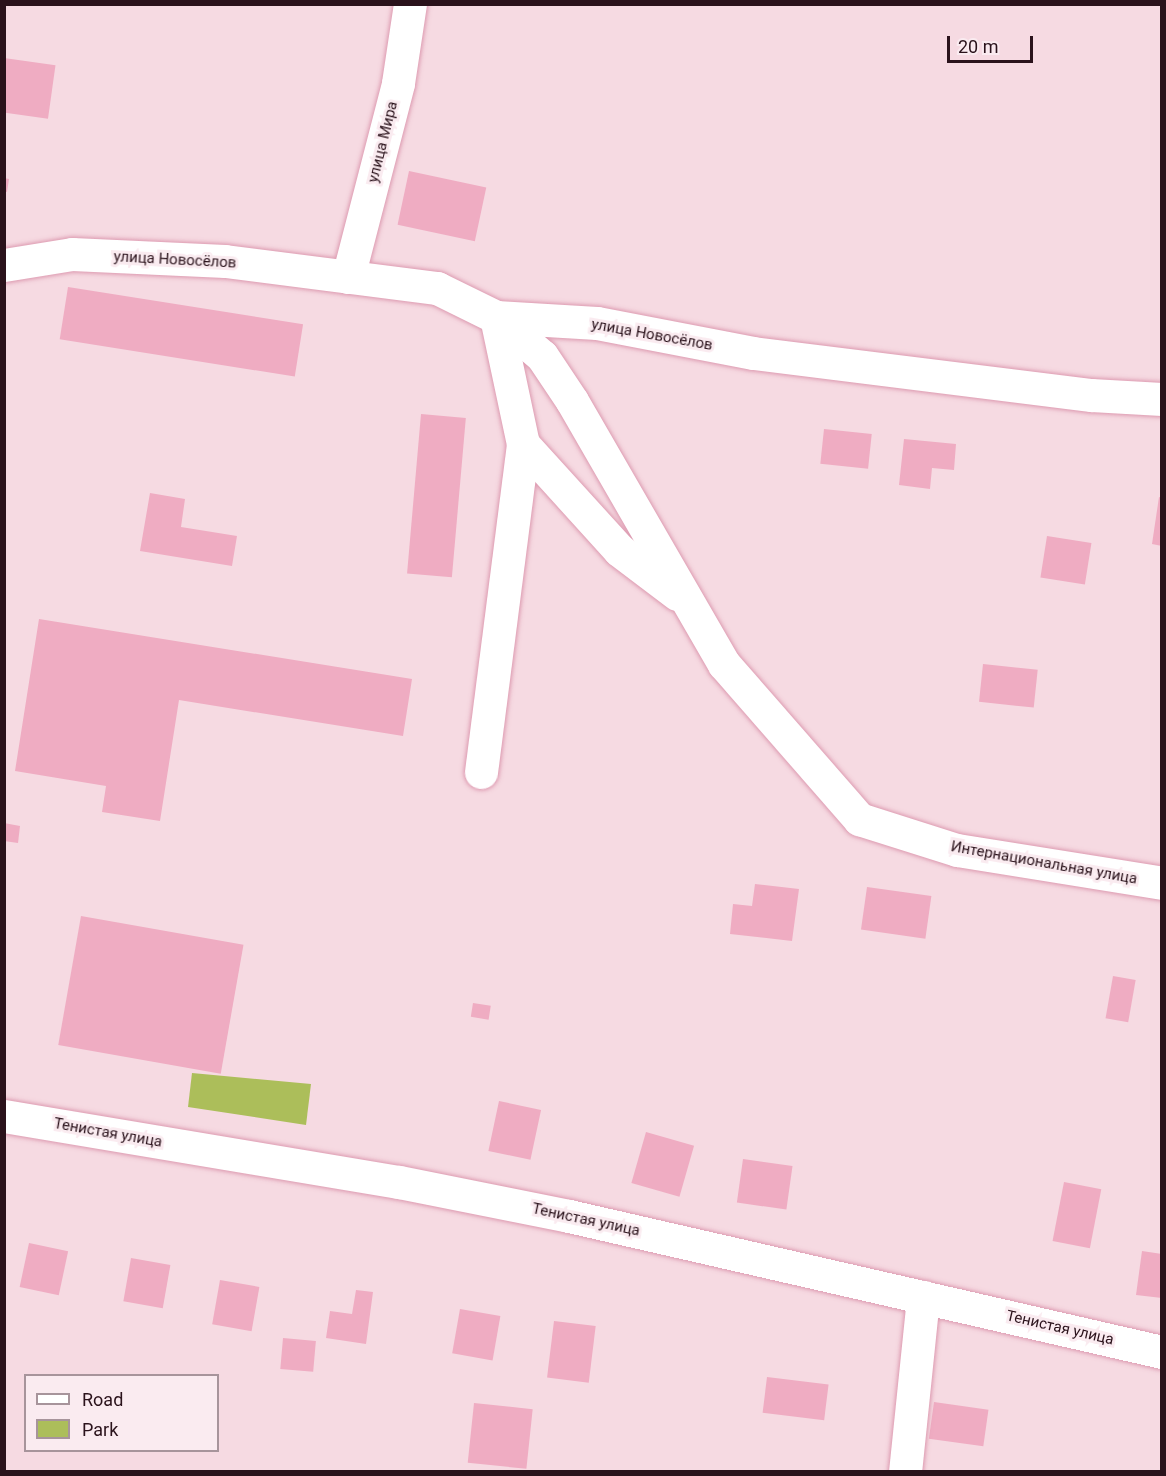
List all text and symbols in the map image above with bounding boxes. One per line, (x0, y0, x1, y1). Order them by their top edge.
scale bar (950, 24, 1036, 62)
text: 20 m (958, 36, 998, 57)
street label: улица Мира (364, 99, 402, 185)
street label: улица Новосёлов (113, 248, 237, 272)
street label: улица Новосёлов (590, 315, 714, 355)
street label: Интернациональная улица (949, 838, 1139, 888)
street label: Тенистая улица (52, 1115, 164, 1151)
street label: Тенистая улица (530, 1200, 642, 1240)
street label: Тенистая улица (1005, 1307, 1115, 1349)
legend (24, 1374, 219, 1452)
text: Road (82, 1389, 123, 1410)
text: Park (82, 1419, 118, 1440)

